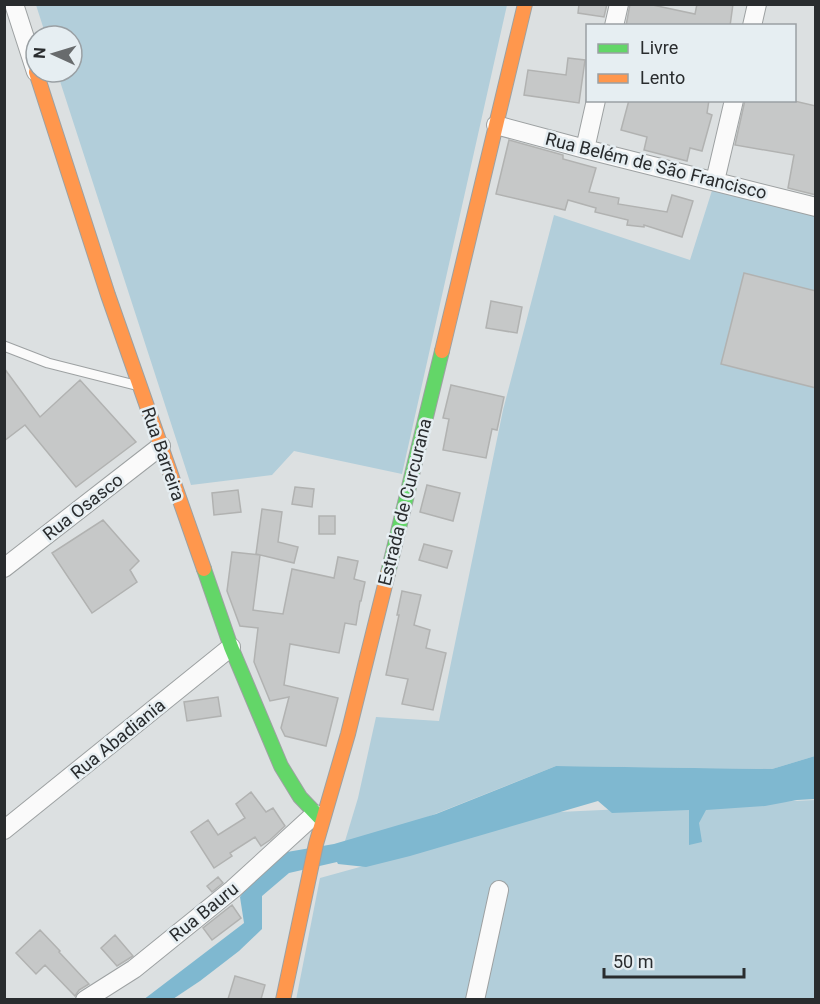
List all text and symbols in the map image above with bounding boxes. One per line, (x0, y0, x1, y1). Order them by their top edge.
north arrow (24, 24, 84, 84)
legend (586, 24, 796, 102)
text: Livre (640, 37, 678, 58)
text: N (30, 47, 49, 59)
text: Lento (640, 67, 685, 88)
street label: Rua Belém de São Francisco (543, 128, 769, 203)
street label: Rua Barreira (138, 404, 189, 503)
street label: Estrada de Curcurana (374, 416, 435, 588)
street label: Rua Osasco (39, 469, 127, 544)
street label: Rua Abadiania (66, 694, 169, 783)
street label: Rua Bauru (165, 878, 242, 946)
scale bar (604, 941, 744, 979)
text: 50 m (613, 951, 653, 972)

